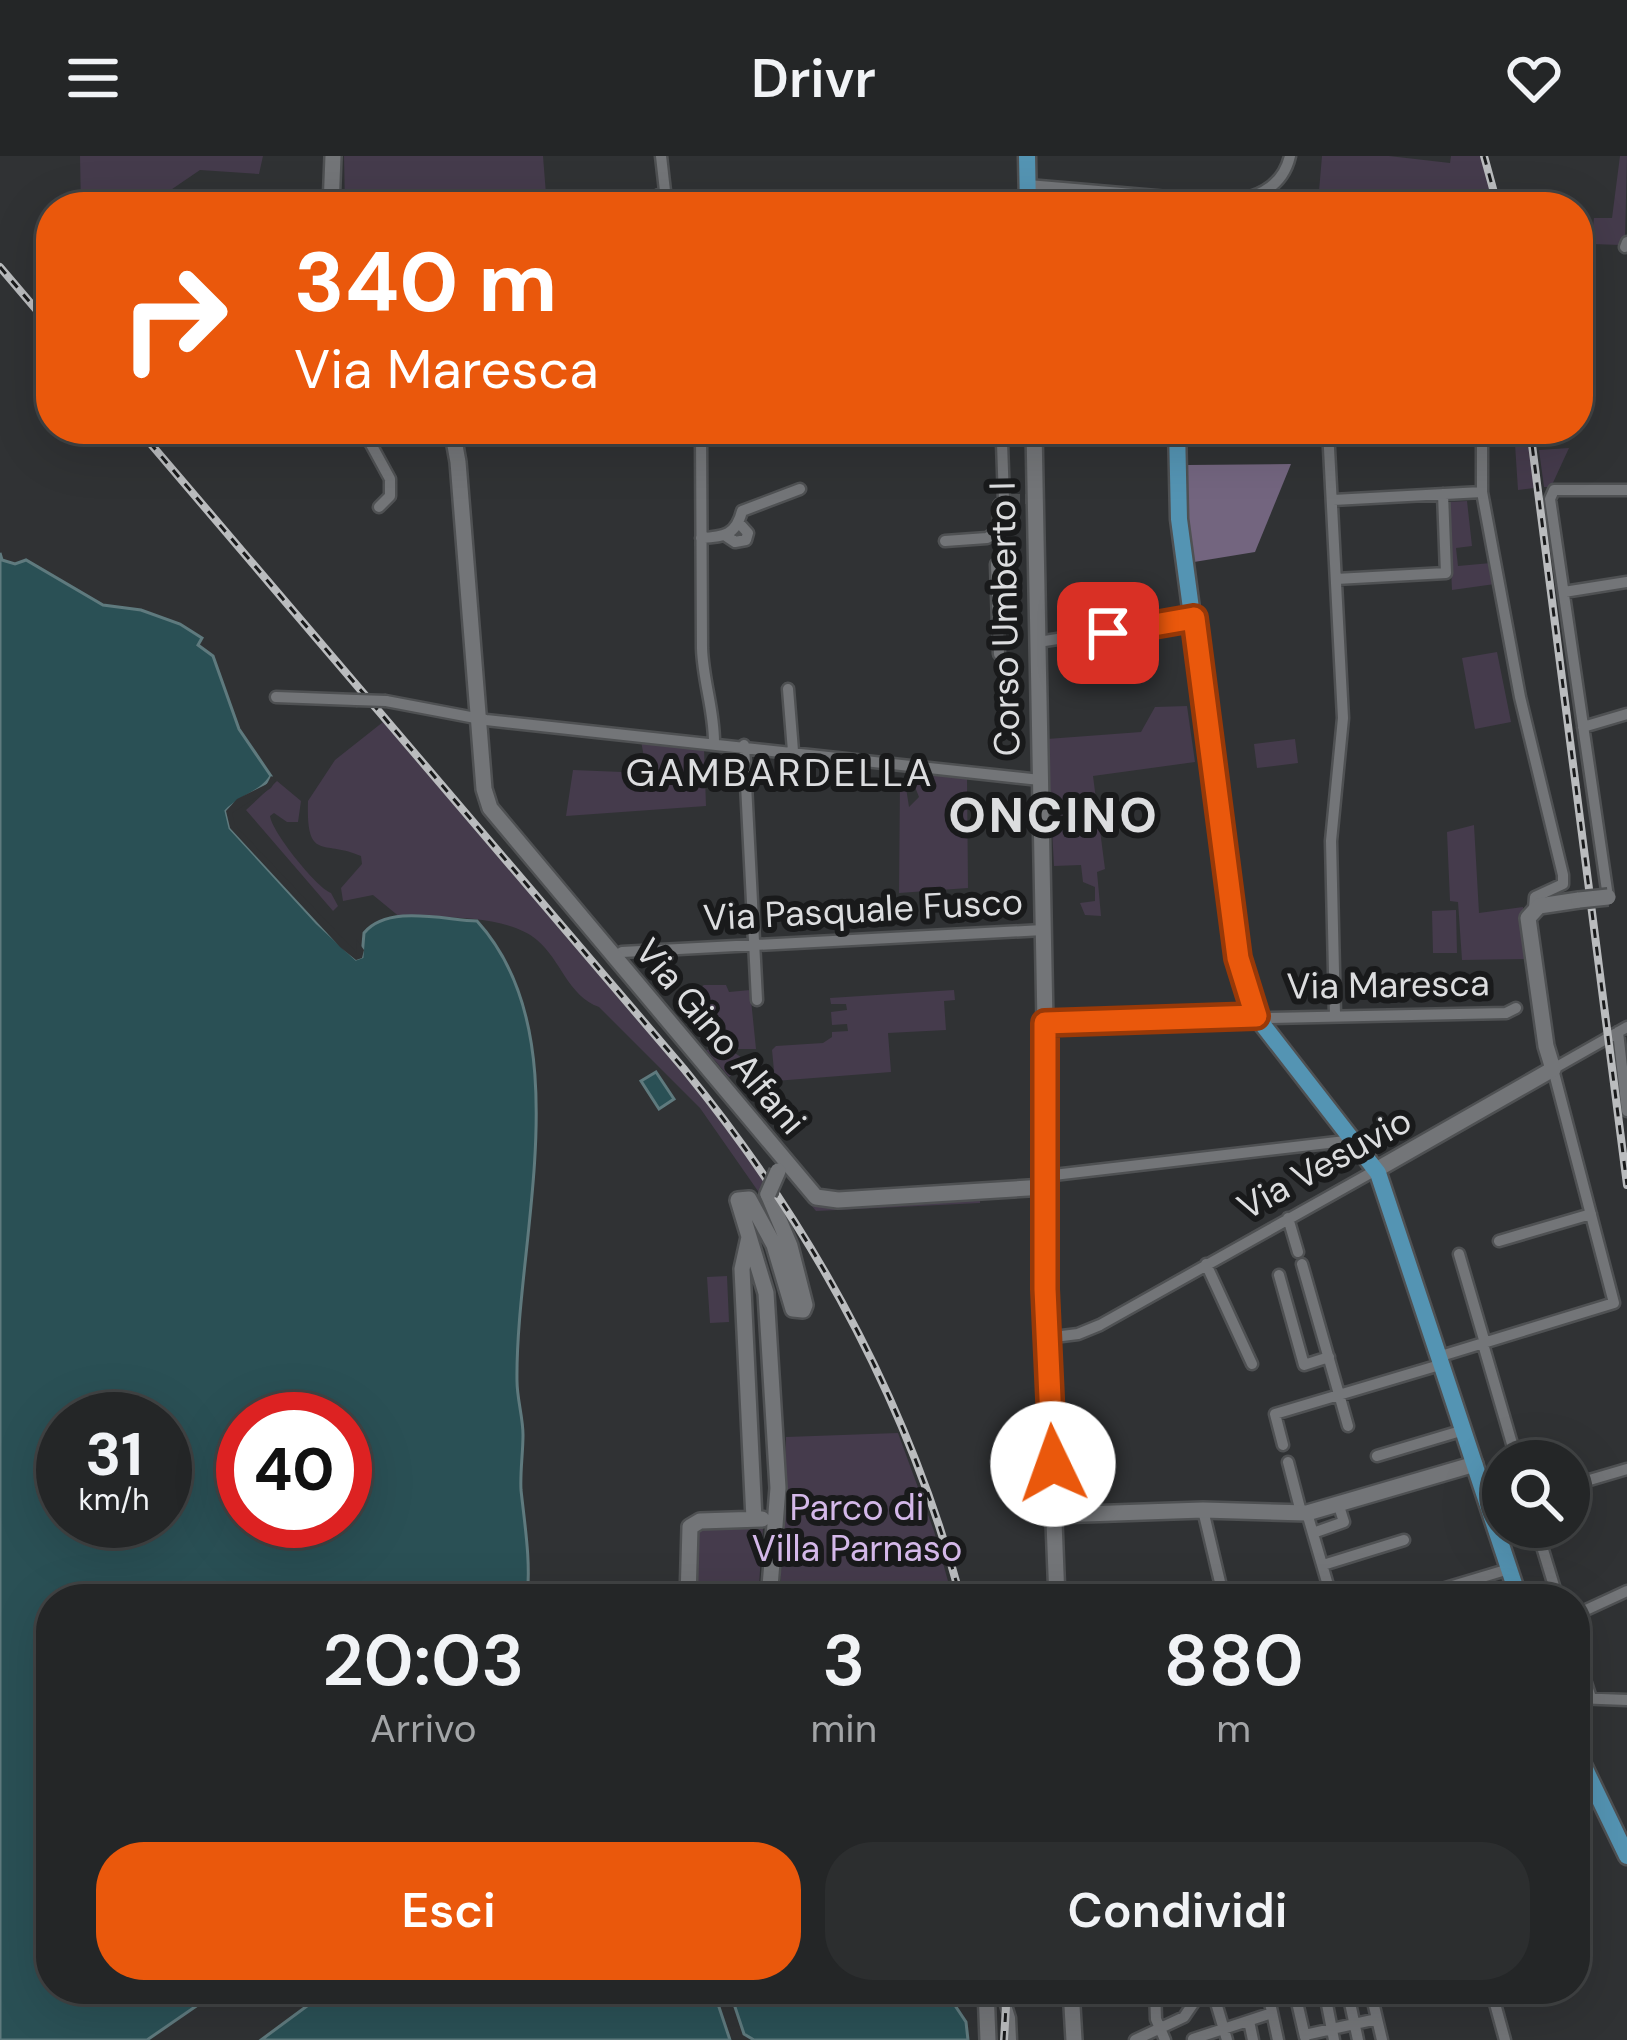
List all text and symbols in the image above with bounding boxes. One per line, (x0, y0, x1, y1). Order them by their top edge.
text: Drivr (751, 43, 876, 114)
icon: menu (60, 45, 126, 111)
icon: heart (1501, 45, 1567, 111)
text: 340 m (294, 228, 557, 337)
icon: right (96, 240, 252, 396)
text: Via Maresca (294, 334, 599, 405)
street label: Corso Umberto I (979, 481, 1030, 757)
pin (1057, 582, 1159, 684)
icon: arrive (1075, 600, 1141, 666)
district label: GAMBARDELLA (625, 747, 935, 798)
district label: ONCINO (948, 784, 1160, 847)
street label: Via Pasquale Fusco (702, 878, 1024, 941)
street label: Via Gino Alfani (625, 929, 816, 1144)
street label: Via Maresca (1286, 959, 1490, 1010)
street label: Via Vesuvio (1229, 1096, 1419, 1230)
speed limit sign: 40 (216, 1392, 372, 1548)
position arrow (990, 1401, 1116, 1527)
text: 31 (85, 1415, 143, 1494)
map controls (1482, 1440, 1590, 1548)
button: search (1482, 1440, 1590, 1548)
text: km/h (79, 1480, 149, 1519)
park label: Parco di Villa Parnaso (752, 1484, 962, 1572)
text: 20:03 (322, 1614, 524, 1707)
text: 3 (822, 1614, 865, 1707)
text: 880 (1163, 1614, 1304, 1707)
text: Arrivo (370, 1703, 477, 1754)
text: min (811, 1703, 877, 1754)
text: m (1216, 1703, 1251, 1754)
button: Esci (96, 1842, 801, 1980)
button: Condividi (825, 1842, 1530, 1980)

